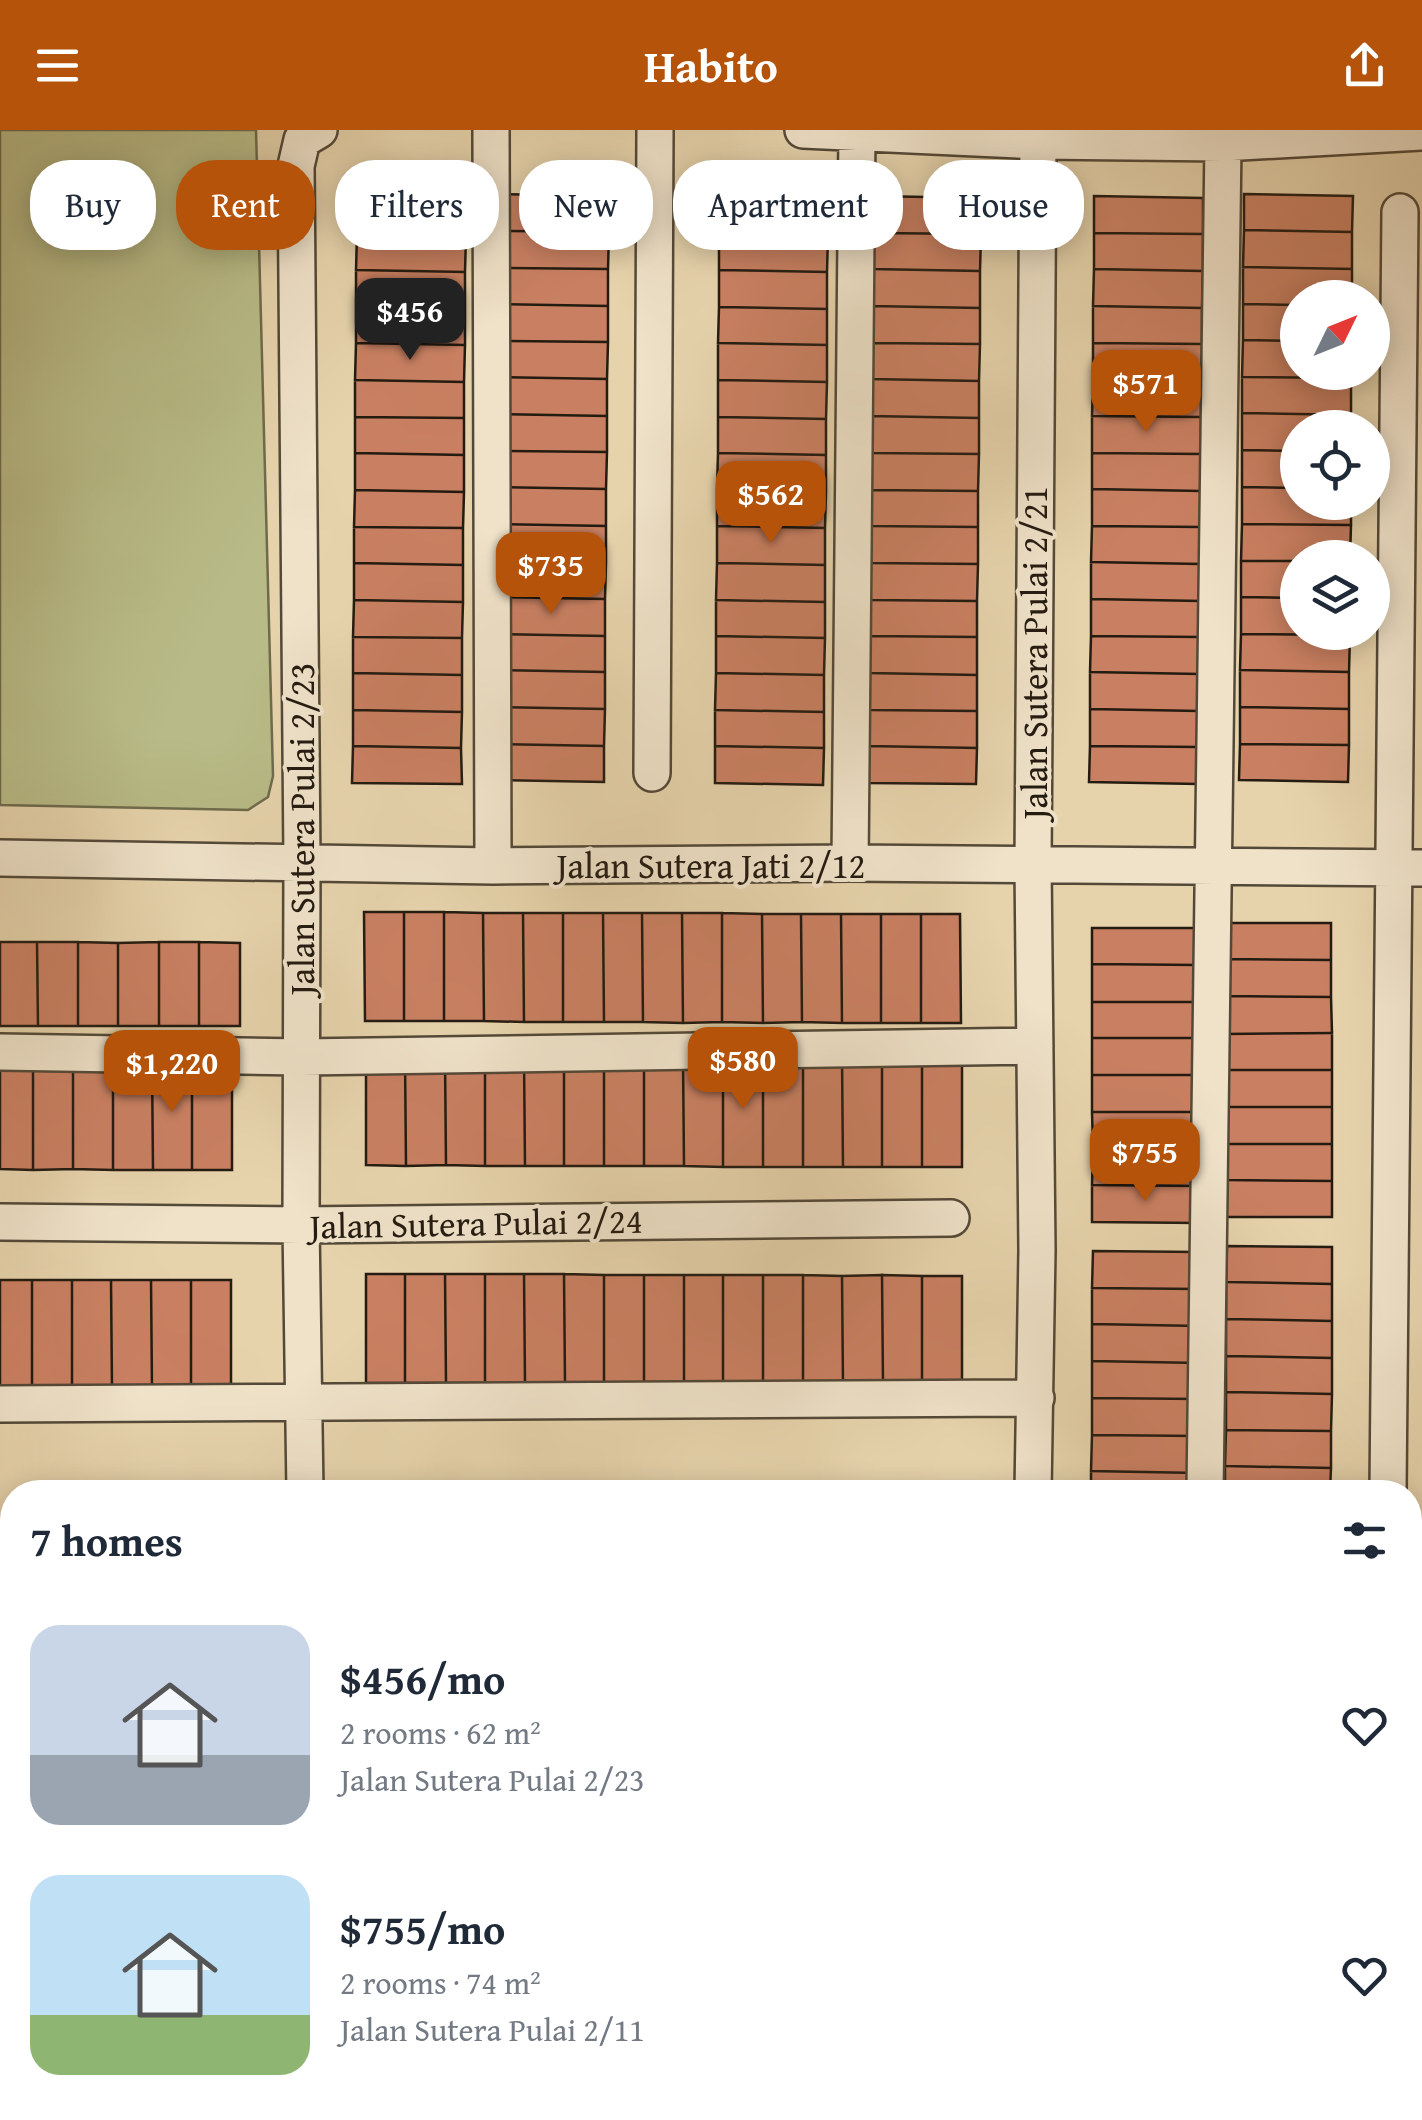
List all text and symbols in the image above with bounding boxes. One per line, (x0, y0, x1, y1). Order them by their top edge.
text: Habito (644, 33, 778, 98)
icon: menu (30, 38, 85, 93)
icon: share (1337, 38, 1392, 93)
chip: Buy (30, 160, 156, 250)
chip: Rent (176, 160, 315, 250)
chip: Filters (335, 160, 499, 250)
chip: New (519, 160, 653, 250)
chip: Apartment (673, 160, 903, 250)
chip: House (923, 160, 1084, 250)
pin: $456 (351, 278, 469, 363)
north arrow (1280, 280, 1390, 390)
map controls (1280, 280, 1390, 650)
text: $456 (377, 287, 443, 334)
pin: $571 (1087, 350, 1205, 435)
text: $571 (1113, 359, 1179, 406)
button: locate (1280, 410, 1390, 520)
pin: $562 (712, 461, 830, 546)
text: $562 (738, 470, 804, 517)
street label: Jalan Sutera Pulai 2/21 (1009, 486, 1060, 824)
pin: $735 (492, 532, 610, 617)
button: layers (1280, 540, 1390, 650)
text: $735 (518, 541, 584, 588)
street label: Jalan Sutera Pulai 2/23 (276, 662, 327, 1000)
street label: Jalan Sutera Jati 2/12 (553, 840, 865, 891)
pin: $580 (684, 1027, 802, 1112)
pin: $1,220 (91, 1030, 253, 1115)
text: $580 (710, 1036, 776, 1083)
text: $1,220 (126, 1039, 218, 1086)
pin: $755 (1086, 1119, 1204, 1204)
text: $755 (1112, 1128, 1178, 1175)
street label: Jalan Sutera Pulai 2/24 (305, 1195, 643, 1251)
text: 7 homes (30, 1510, 183, 1571)
icon: filters (1337, 1513, 1392, 1568)
text: $456/mo (340, 1648, 505, 1709)
icon: home (110, 1665, 230, 1785)
icon: heart (1337, 1698, 1392, 1753)
text: 2 rooms · 62 m² (340, 1709, 541, 1756)
text: Jalan Sutera Pulai 2/23 (340, 1756, 645, 1803)
text: $755/mo (340, 1898, 505, 1959)
icon: home (110, 1915, 230, 2035)
icon: heart (1337, 1948, 1392, 2003)
text: 2 rooms · 74 m² (340, 1959, 541, 2006)
text: Jalan Sutera Pulai 2/11 (340, 2006, 645, 2053)

